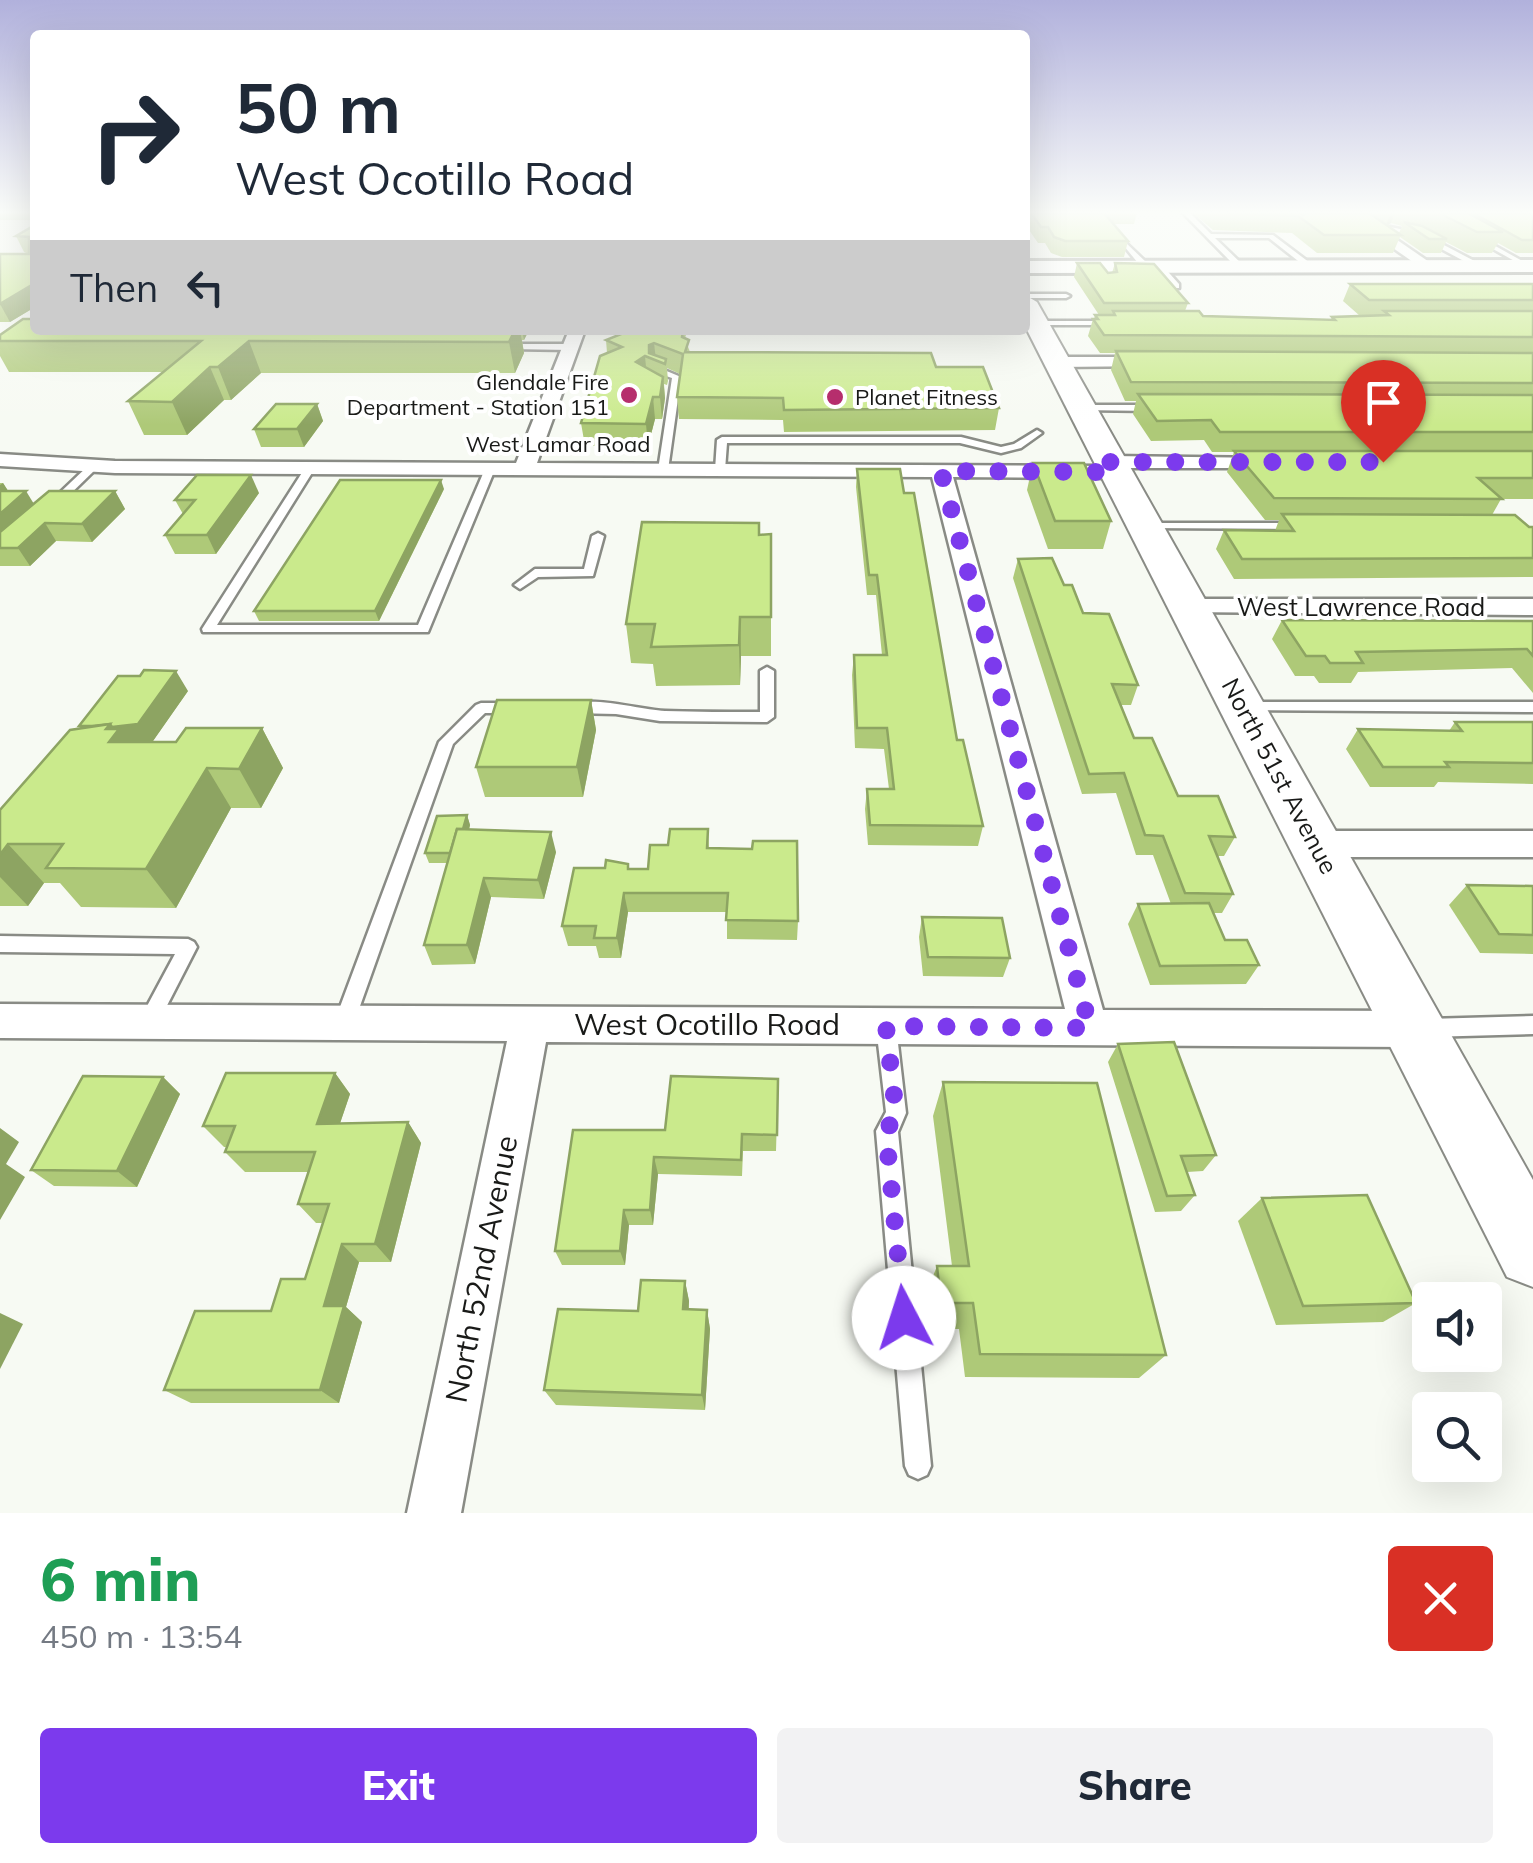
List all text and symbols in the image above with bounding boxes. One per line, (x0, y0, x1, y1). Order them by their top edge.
text: 50 m (235, 63, 401, 151)
icon: right (70, 70, 200, 200)
text: West Ocotillo Road (235, 150, 634, 206)
icon: left (178, 260, 233, 315)
text: Then (70, 264, 158, 312)
pin (1341, 360, 1426, 463)
place label: Glendale Fire Department - Station 151 (347, 368, 609, 421)
icon: arrive (1356, 375, 1411, 430)
place label: Planet Fitness (855, 383, 998, 411)
marker: Glendale Fire Department - Station 151 (618, 384, 640, 406)
marker: Planet Fitness (824, 386, 846, 408)
street label: West Lamar Road (466, 430, 650, 458)
street label: West Lawrence Road (1237, 591, 1485, 622)
street label: North 51st Avenue (1216, 673, 1345, 879)
street label: West Ocotillo Road (574, 1005, 840, 1043)
street label: North 52nd Avenue (437, 1132, 526, 1405)
position arrow (852, 1266, 956, 1370)
map controls (1412, 1282, 1502, 1482)
button: sound (1412, 1282, 1502, 1372)
button: search (1412, 1392, 1502, 1482)
text: 6 min (40, 1541, 201, 1616)
button: close (1388, 1546, 1493, 1651)
text: 450 m · 13:54 (40, 1616, 242, 1656)
button: Exit (40, 1728, 757, 1843)
button: Share (777, 1728, 1493, 1843)

